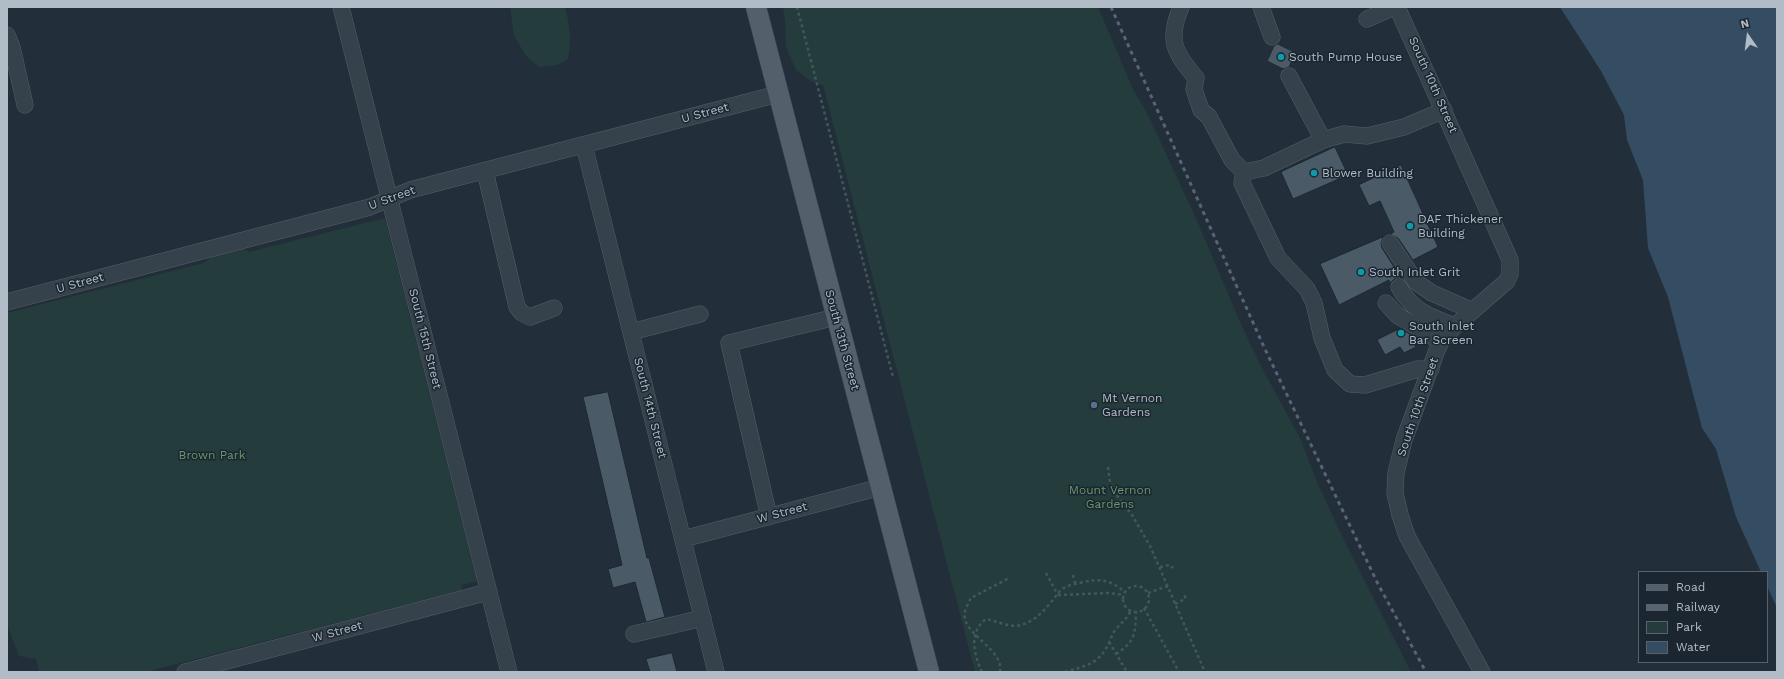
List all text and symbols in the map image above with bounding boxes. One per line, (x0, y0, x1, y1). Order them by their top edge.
north arrow (1728, 16, 1768, 56)
text: N (1739, 17, 1751, 31)
street label: South 10th Street (1405, 35, 1461, 135)
place label: South Pump House (1289, 50, 1402, 64)
marker: South Pump House (1276, 52, 1286, 62)
street label: U Street (680, 100, 730, 126)
place label: Blower Building (1322, 166, 1413, 180)
marker: Blower Building (1309, 168, 1319, 178)
street label: U Street (367, 183, 417, 213)
place label: DAF Thickener Building (1418, 212, 1503, 240)
marker: DAF Thickener Building (1405, 221, 1415, 231)
place label: South Inlet Grit (1369, 265, 1460, 279)
marker: South Inlet Grit (1356, 267, 1366, 277)
street label: U Street (55, 270, 105, 296)
street label: South 15th Street (406, 287, 444, 391)
street label: South 13th Street (822, 288, 862, 392)
place label: South Inlet Bar Screen (1409, 319, 1474, 347)
marker: South Inlet Bar Screen (1396, 328, 1406, 338)
street label: South 14th Street (630, 356, 670, 460)
street label: South 10th Street (1394, 356, 1442, 458)
place label: Mt Vernon Gardens (1102, 391, 1162, 419)
marker: Mt Vernon Gardens (1089, 400, 1099, 410)
park label: Brown Park (179, 448, 245, 462)
park label: Mount Vernon Gardens (1069, 483, 1151, 511)
street label: W Street (755, 499, 809, 527)
legend (1638, 571, 1768, 663)
text: Road (1676, 580, 1705, 594)
text: Railway (1676, 600, 1720, 614)
street label: W Street (310, 618, 364, 646)
text: Park (1676, 620, 1702, 634)
text: Water (1676, 640, 1710, 654)

